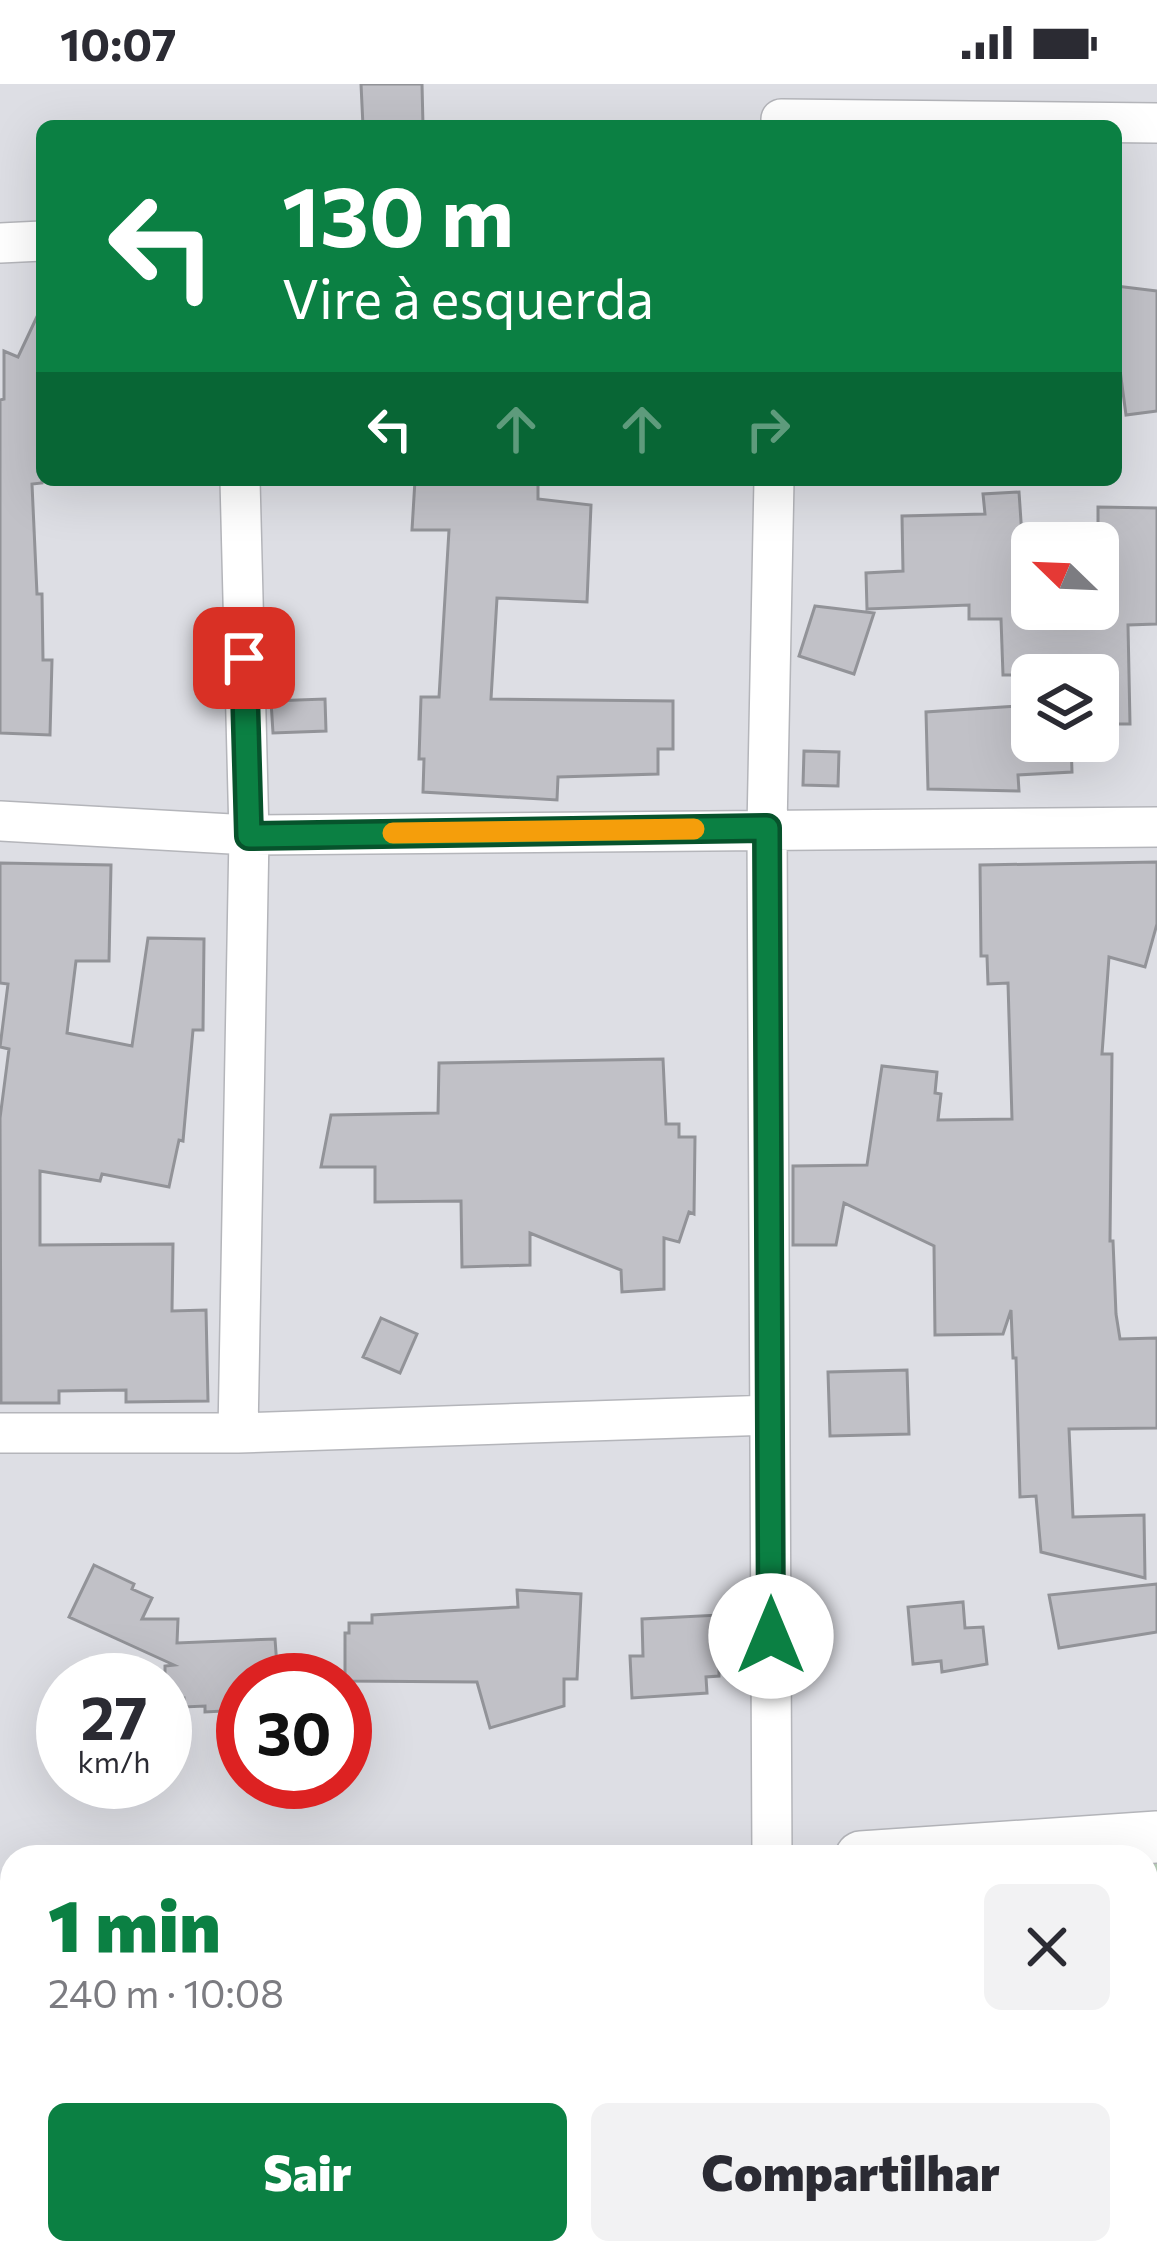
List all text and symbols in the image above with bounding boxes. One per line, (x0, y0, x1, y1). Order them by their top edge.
text: 10:07 (60, 15, 176, 70)
text: 130 m (282, 162, 514, 264)
icon: left (84, 168, 240, 324)
text: Vire à esquerda (282, 264, 654, 330)
icon: left (357, 396, 423, 462)
icon: ahead (483, 396, 549, 462)
icon: ahead (609, 396, 675, 462)
icon: right (735, 396, 801, 462)
north arrow (1011, 522, 1119, 630)
map controls (1011, 522, 1119, 762)
pin (193, 607, 295, 709)
icon: arrive (211, 625, 277, 691)
button: layers (1011, 654, 1119, 762)
position arrow (708, 1573, 834, 1699)
speed limit sign: 30 (216, 1653, 372, 1809)
text: 27 (81, 1679, 147, 1752)
text: km/h (78, 1742, 150, 1779)
text: 1 min (48, 1879, 221, 1967)
button: close (984, 1884, 1110, 2010)
text: 240 m · 10:08 (48, 1968, 284, 2016)
button: Sair (48, 2103, 567, 2241)
button: Compartilhar (591, 2103, 1110, 2241)

